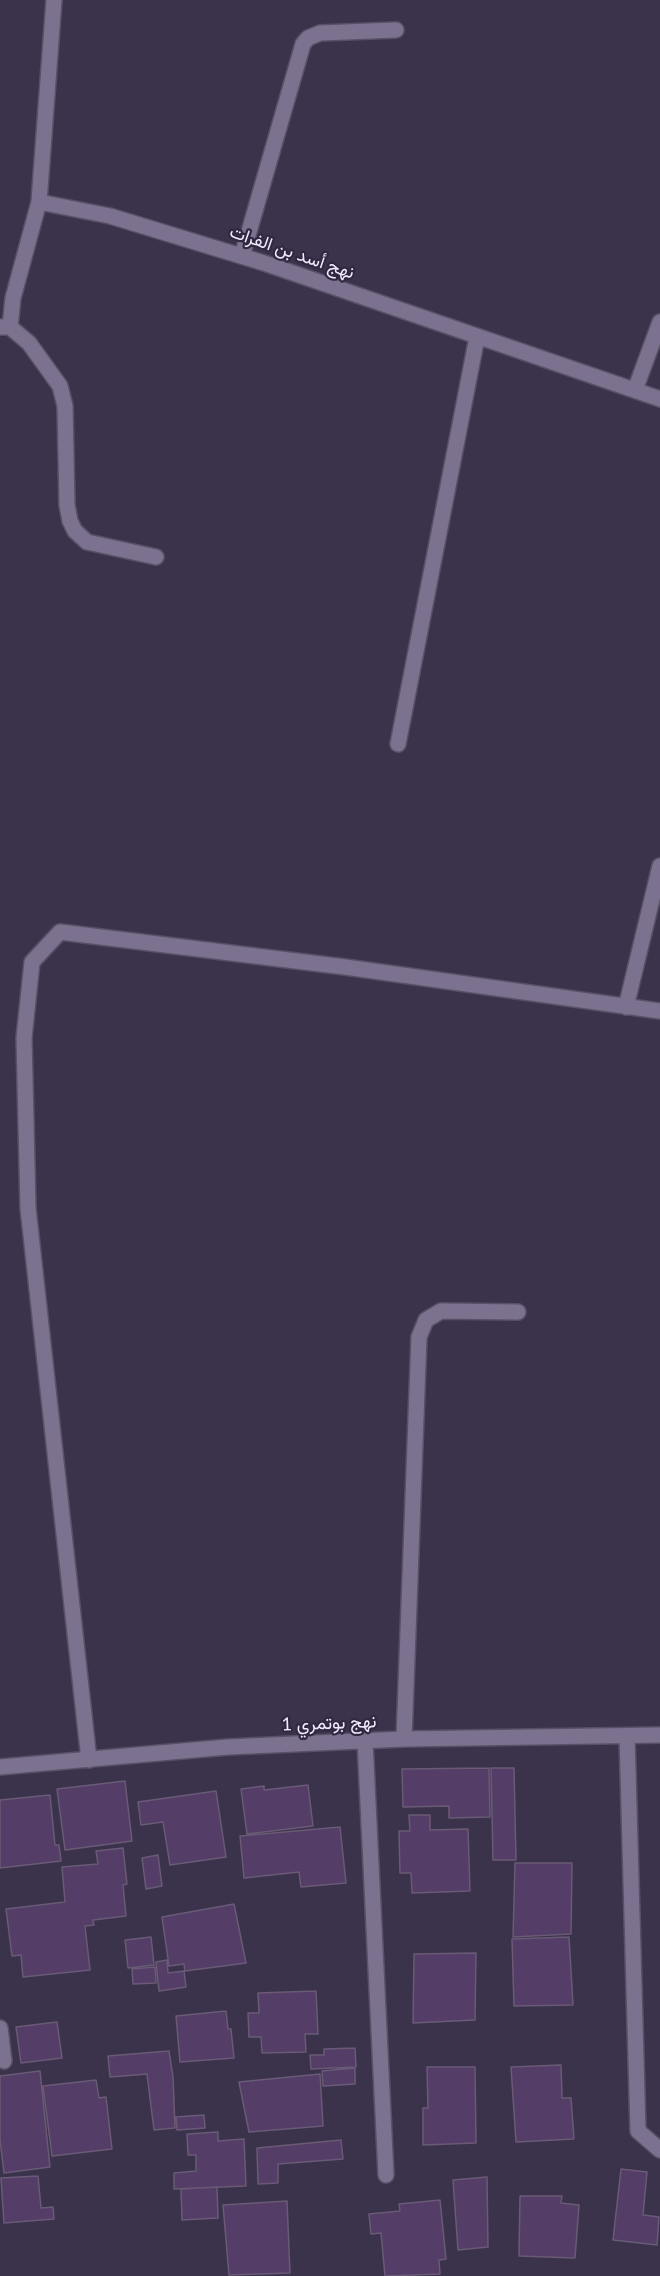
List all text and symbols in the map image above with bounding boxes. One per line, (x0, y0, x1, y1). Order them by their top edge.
street label: نهج أسد بن الفرات (227, 221, 357, 283)
street label: نهج بوتمري 1 (281, 1711, 377, 1735)

